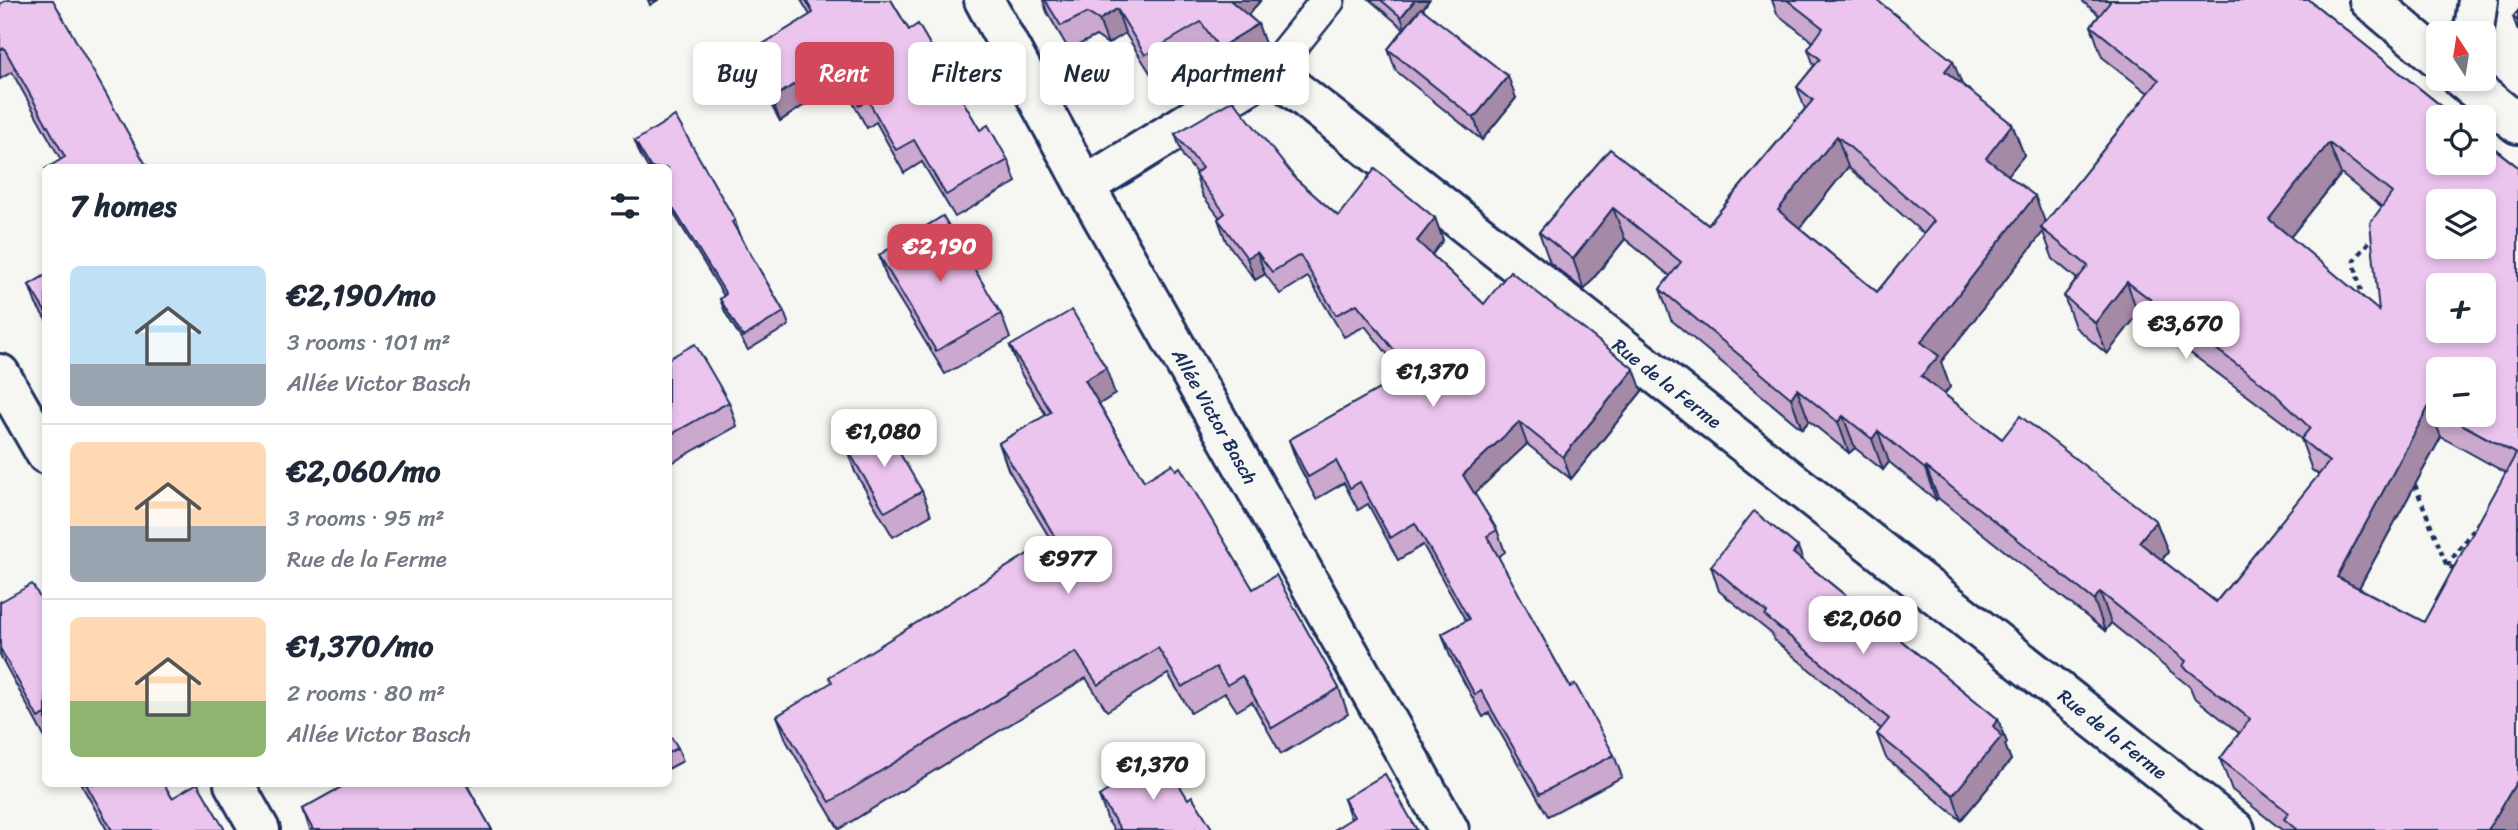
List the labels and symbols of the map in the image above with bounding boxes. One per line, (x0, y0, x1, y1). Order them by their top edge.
north arrow (2426, 21, 2496, 91)
pin: €2,190 (883, 224, 997, 284)
pin: €3,670 (2129, 302, 2243, 361)
street label: Rue de la Ferme (1605, 329, 1729, 437)
street label: Allée Victor Basch (1163, 341, 1267, 490)
pin: €1,370 (1376, 350, 1490, 409)
pin: €1,080 (827, 410, 941, 469)
pin: €977 (1027, 536, 1109, 596)
pin: €2,060 (1806, 596, 1920, 656)
street label: Rue de la Ferme (2051, 680, 2175, 788)
pin: €1,370 (1096, 742, 1210, 802)

